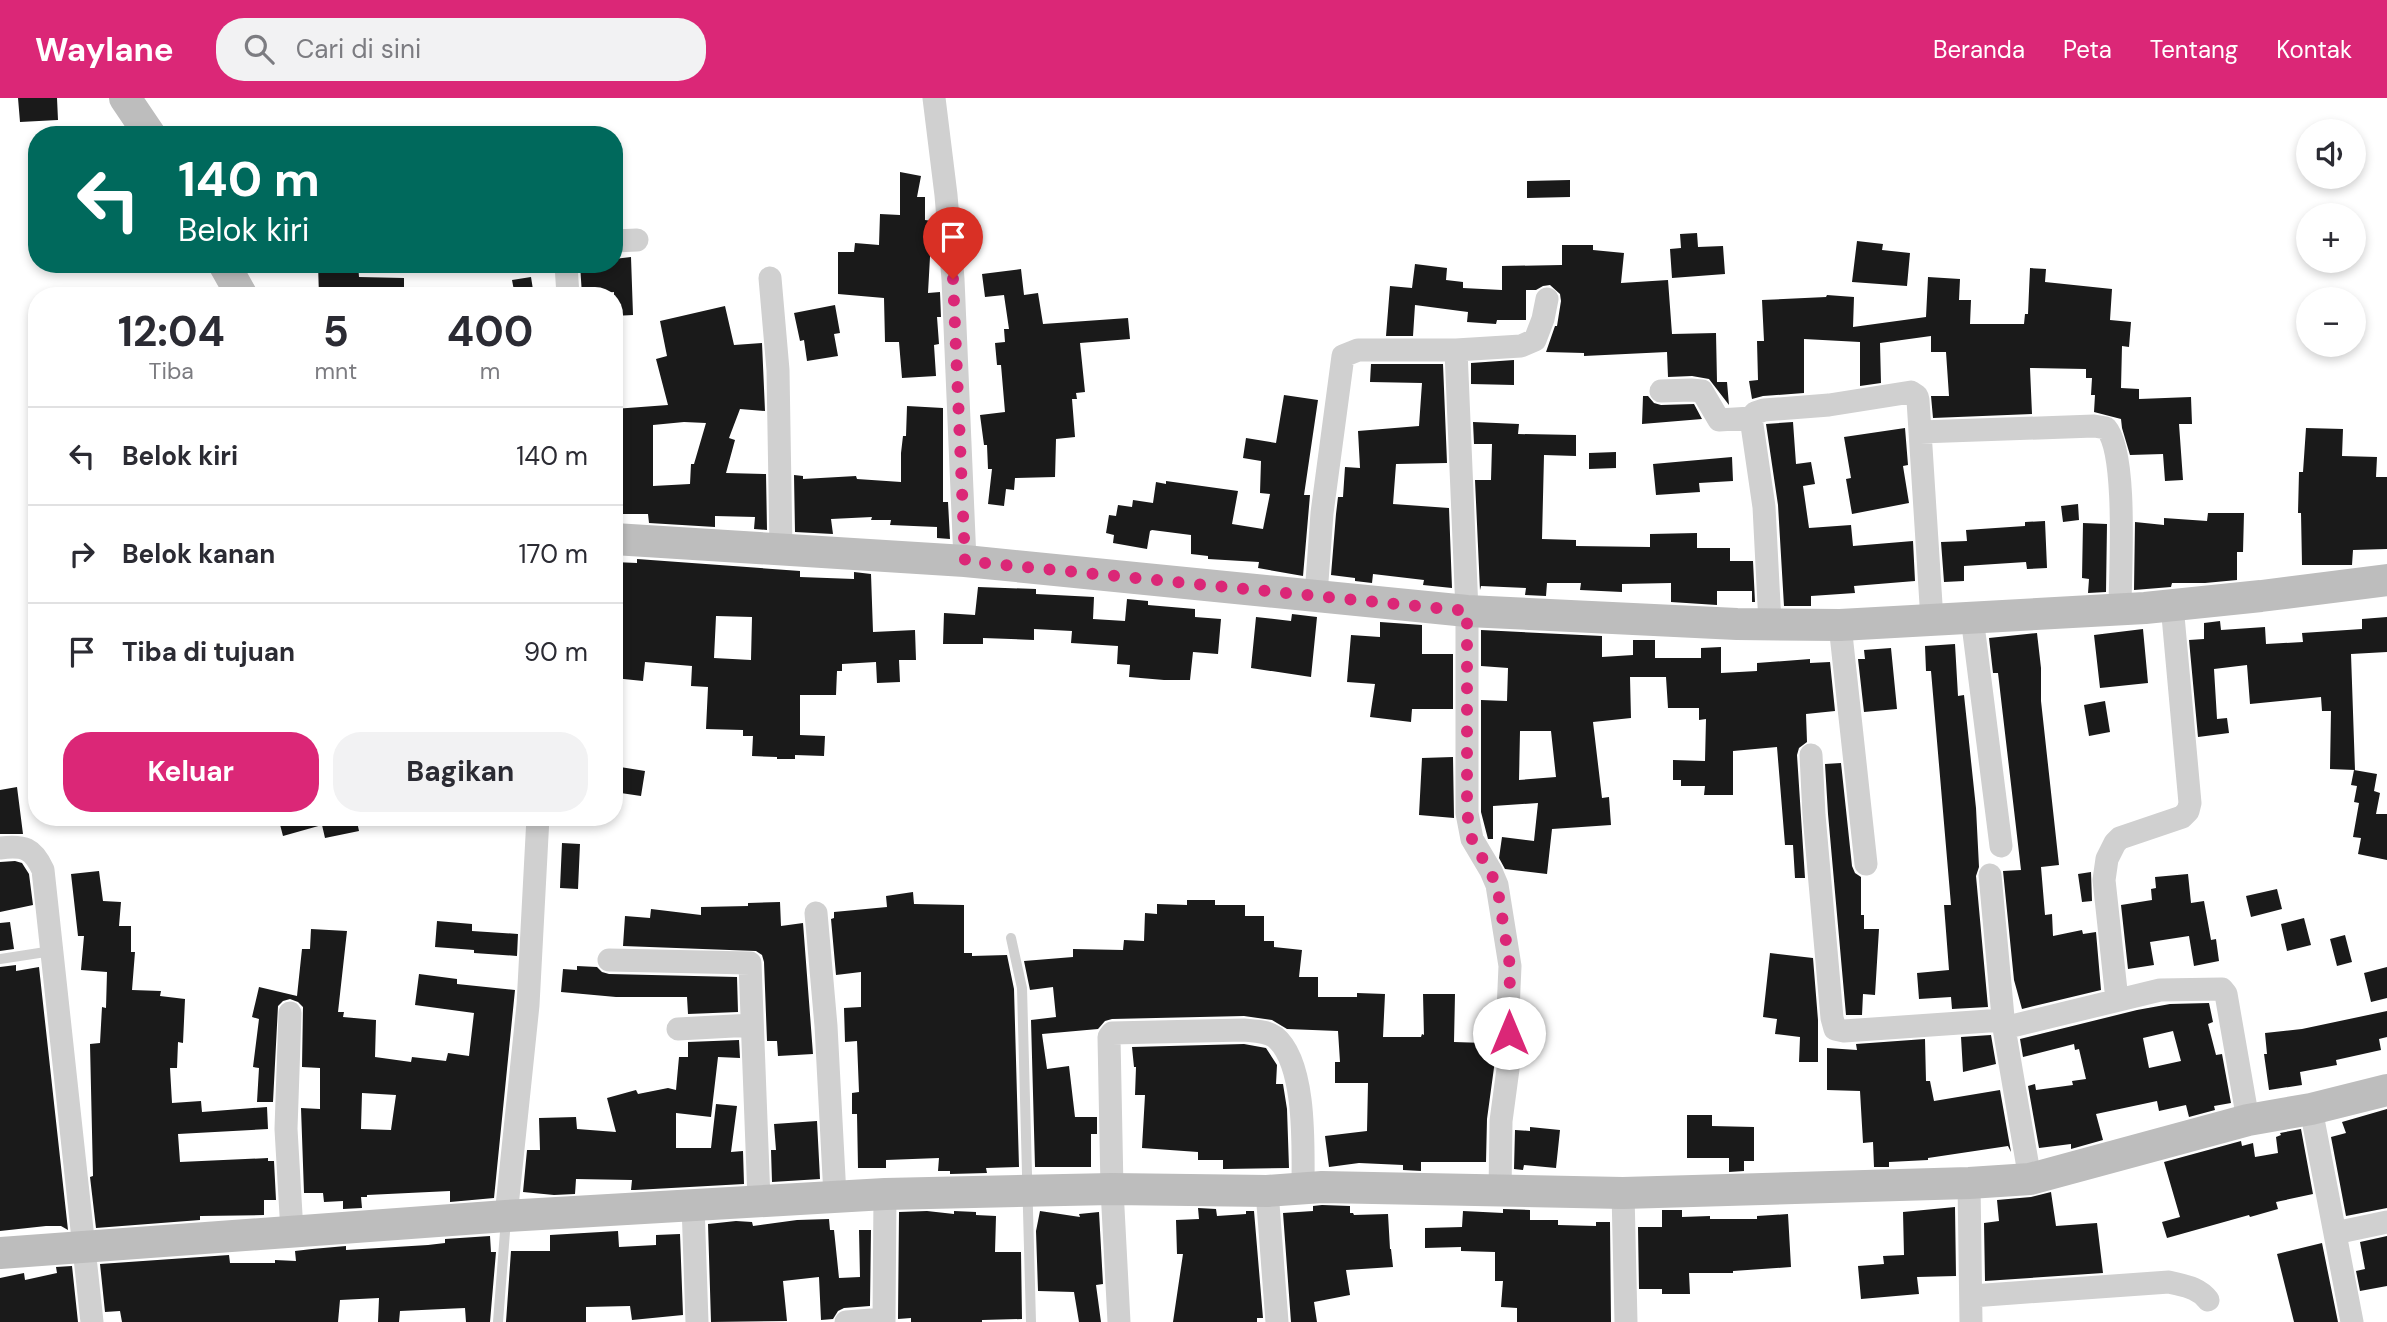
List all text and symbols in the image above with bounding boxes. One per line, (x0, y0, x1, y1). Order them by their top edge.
search box (216, 18, 706, 81)
text: Waylane (35, 28, 174, 71)
icon: search (240, 30, 278, 68)
text: Cari di sini (296, 32, 421, 66)
text: Beranda (1933, 34, 2025, 65)
text: Peta (2063, 34, 2112, 65)
text: Tentang (2150, 34, 2238, 65)
text: Kontak (2276, 34, 2352, 65)
map controls (2296, 119, 2366, 357)
button: sound (2296, 119, 2366, 189)
text: 140 m (178, 147, 320, 211)
icon: left (63, 154, 154, 245)
button: + (2296, 203, 2366, 273)
pin (923, 207, 983, 279)
text: Belok kiri (178, 209, 310, 251)
icon: arrive (934, 218, 972, 256)
button: − (2296, 287, 2366, 357)
text: 12:04 (118, 304, 225, 359)
text: 5 (323, 304, 349, 359)
text: 400 (447, 304, 533, 359)
text: Tiba (149, 356, 194, 386)
text: mnt (314, 356, 357, 386)
text: m (480, 356, 500, 386)
icon: left (63, 437, 101, 475)
text: Belok kiri (122, 439, 238, 473)
text: 140 m (516, 439, 588, 473)
icon: right (63, 535, 101, 573)
text: Belok kanan (122, 537, 275, 571)
text: 170 m (519, 537, 588, 571)
icon: arrive (63, 633, 101, 671)
text: Tiba di tujuan (122, 635, 295, 669)
text: 90 m (524, 635, 588, 669)
button: Keluar (63, 732, 319, 812)
button: Bagikan (333, 732, 588, 812)
position arrow (1472, 996, 1546, 1070)

